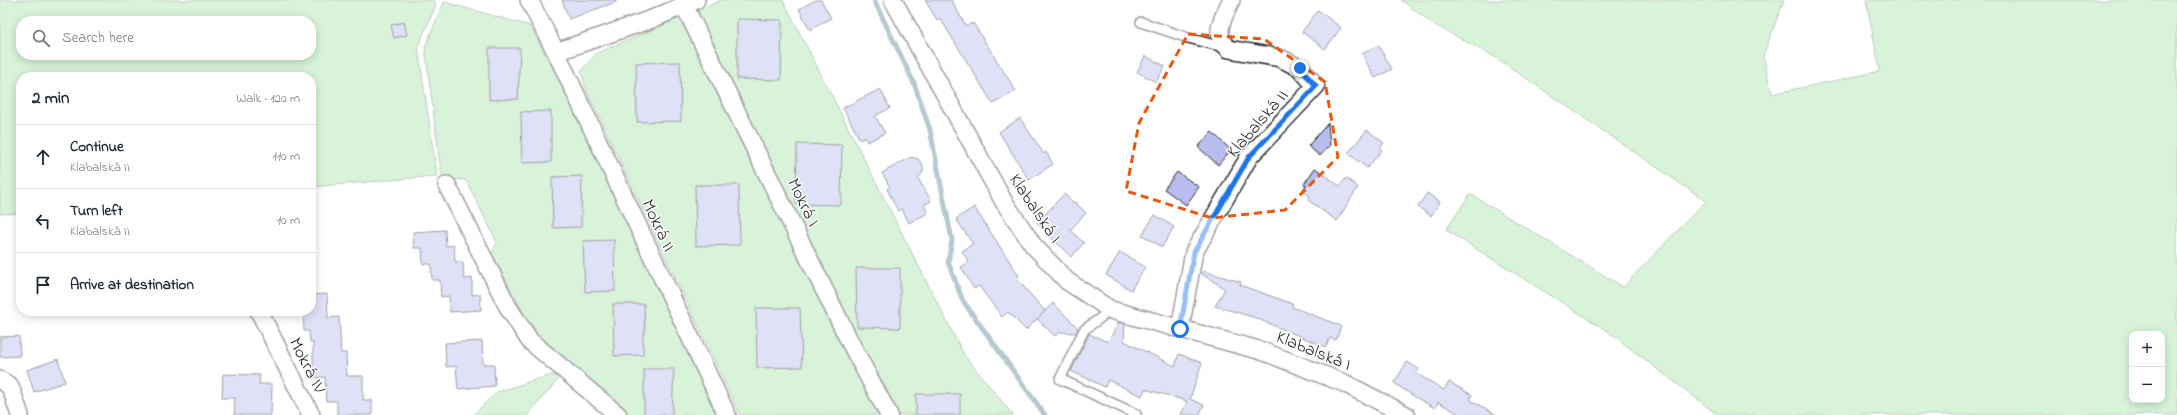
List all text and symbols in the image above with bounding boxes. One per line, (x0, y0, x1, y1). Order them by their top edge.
search box (16, 16, 316, 60)
icon: search (30, 27, 52, 49)
text: Search here (62, 27, 134, 49)
route end (1291, 59, 1309, 77)
street label: Klabalská II (1222, 85, 1295, 164)
text: 2 min (32, 86, 69, 111)
text: Walk · 120 m (236, 89, 300, 108)
text: Continue (70, 136, 124, 158)
icon: ahead (32, 146, 54, 168)
text: 110 m (273, 147, 300, 166)
text: Klabalská II (70, 158, 130, 177)
street label: Klabalská I (1002, 169, 1067, 249)
street label: Mokrá I (779, 174, 825, 232)
street label: Mokrá II (634, 195, 681, 256)
text: Turn left (70, 200, 123, 222)
icon: left (32, 210, 54, 232)
text: 10 m (277, 211, 300, 230)
text: Klabalská II (70, 222, 130, 241)
icon: arrive (32, 274, 54, 296)
text: Arrive at destination (70, 274, 194, 296)
route start (1171, 320, 1189, 338)
street label: Klabalská I (1272, 325, 1355, 379)
map controls (2129, 331, 2165, 403)
button: + (2129, 331, 2165, 367)
street label: Mokrá IV (281, 333, 332, 399)
button: − (2129, 367, 2165, 403)

